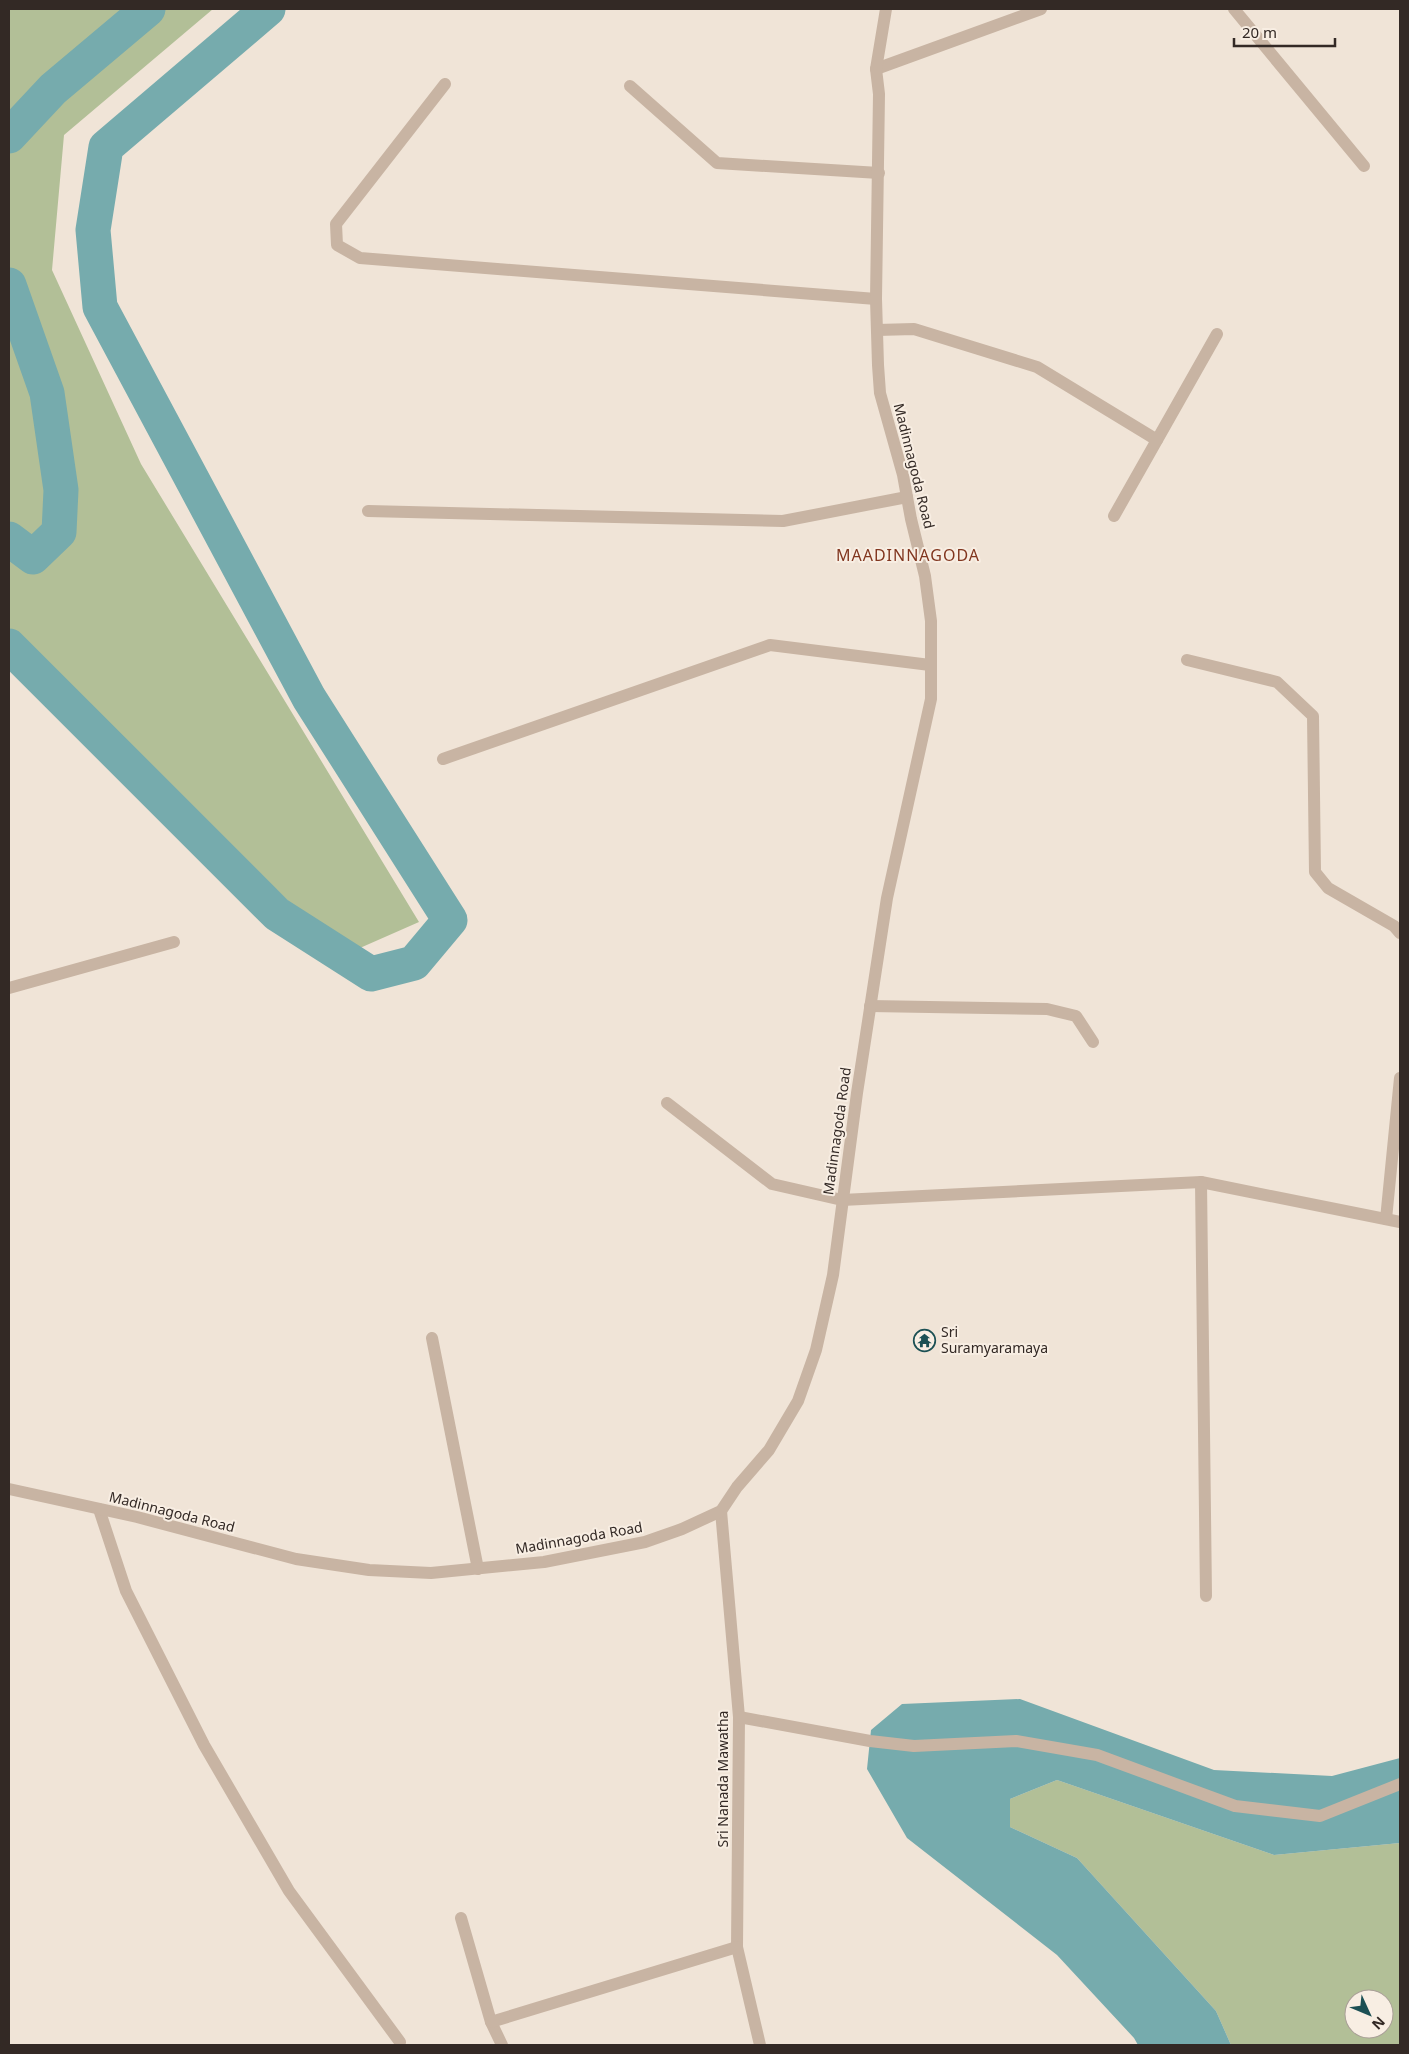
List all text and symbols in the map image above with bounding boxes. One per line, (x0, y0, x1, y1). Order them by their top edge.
scale bar (1234, 15, 1335, 47)
text: 20 m (1242, 22, 1277, 42)
street label: Madinnagoda Road (890, 401, 939, 531)
district label: MAADINNAGODA (836, 544, 980, 566)
street label: Madinnagoda Road (818, 1066, 855, 1196)
place label: Sri Suramyaramaya (941, 1322, 1048, 1357)
temple icon: Sri Suramyaramaya (913, 1328, 937, 1352)
street label: Madinnagoda Road (107, 1487, 237, 1536)
street label: Madinnagoda Road (514, 1517, 644, 1558)
street label: Sri Nanada Mawatha (713, 1711, 732, 1847)
north arrow (1344, 1989, 1394, 2039)
text: N (1368, 2013, 1390, 2034)

